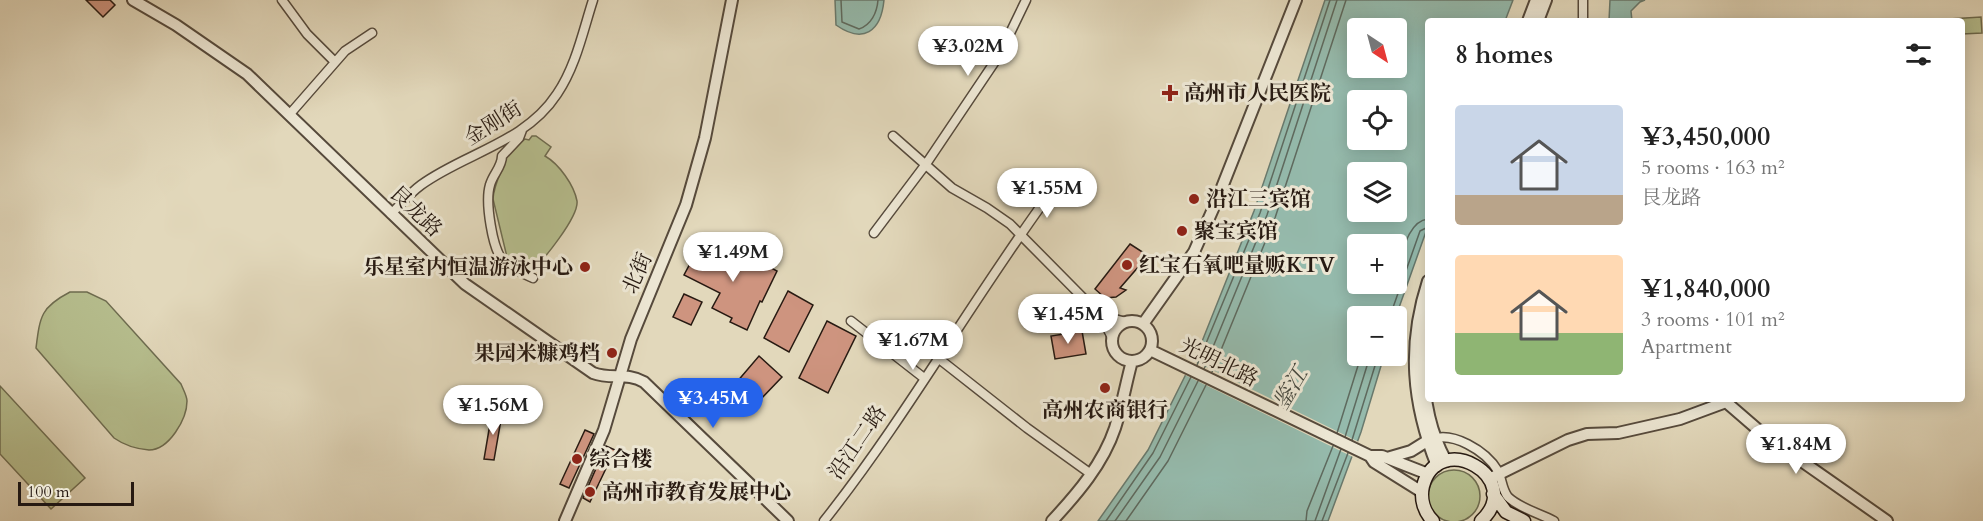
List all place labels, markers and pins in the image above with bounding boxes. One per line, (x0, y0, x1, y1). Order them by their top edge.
pin: ¥3.02M (919, 26, 1017, 77)
place label: 高州市人民医院 (1184, 79, 1331, 108)
marker: 高州市人民医院 (1161, 84, 1179, 102)
pin: ¥1.55M (998, 168, 1096, 219)
place label: 沿江三宾馆 (1206, 185, 1311, 214)
marker: 沿江三宾馆 (1187, 192, 1201, 206)
place label: 聚宝宾馆 (1194, 217, 1278, 246)
marker: 聚宝宾馆 (1175, 224, 1189, 238)
pin: ¥1.49M (684, 232, 782, 283)
place label: 红宝石氧吧量贩KTV (1139, 251, 1335, 280)
place label: 乐星室内恒温游泳中心 (363, 253, 573, 282)
marker: 红宝石氧吧量贩KTV (1120, 258, 1134, 272)
marker: 乐星室内恒温游泳中心 (578, 260, 592, 274)
pin: ¥1.45M (1019, 294, 1117, 345)
pin: ¥1.67M (864, 320, 962, 371)
place label: 果园米糠鸡档 (474, 339, 600, 368)
marker: 果园米糠鸡档 (605, 346, 619, 360)
pin: ¥3.45M (664, 378, 762, 429)
marker: 高州农商银行 (1098, 381, 1112, 395)
pin: ¥1.56M (444, 385, 542, 436)
place label: 高州农商银行 (1042, 396, 1168, 425)
pin: ¥1.84M (1747, 424, 1845, 475)
place label: 综合楼 (589, 445, 652, 474)
marker: 综合楼 (570, 452, 584, 466)
place label: 高州市教育发展中心 (602, 478, 791, 507)
marker: 高州市教育发展中心 (583, 485, 597, 499)

